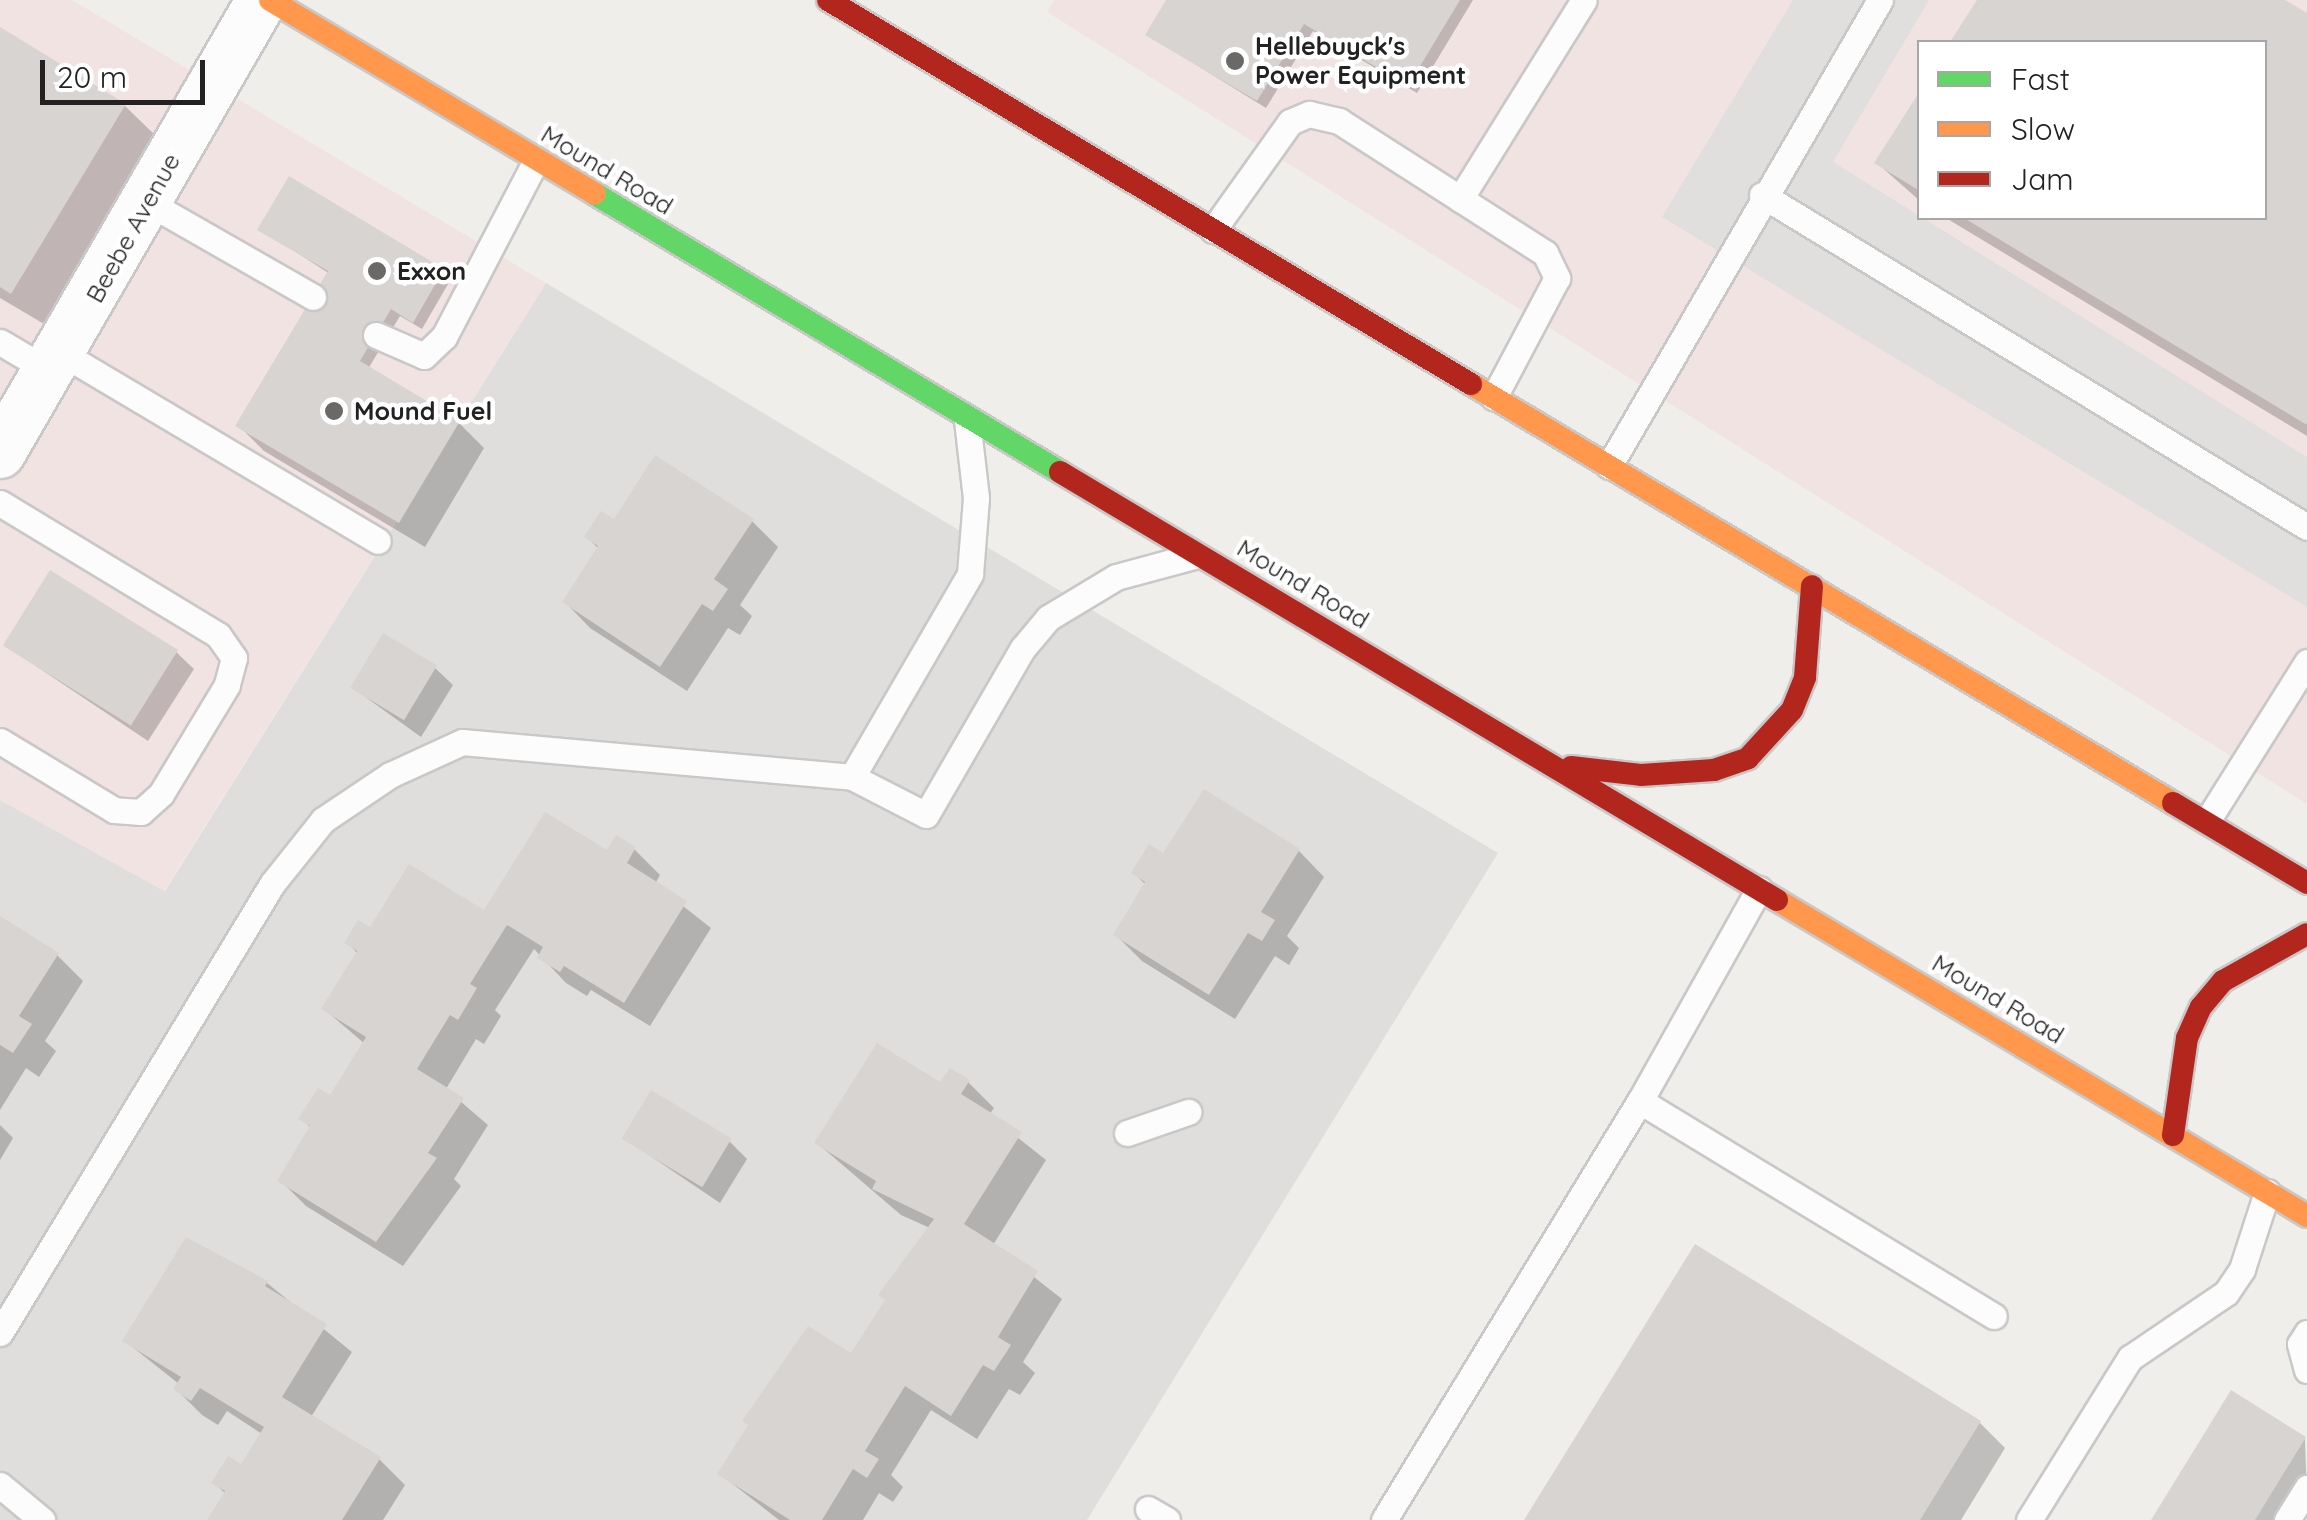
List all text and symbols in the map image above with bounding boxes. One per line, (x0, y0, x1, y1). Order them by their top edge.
place label: Hellebuyck's Power Equipment (1255, 32, 1466, 91)
scale bar (45, 40, 210, 102)
legend (1917, 40, 2267, 220)
marker: Hellebuyck's Power Equipment (1224, 50, 1246, 72)
text: 20 m (57, 58, 127, 96)
text: Fast (2011, 60, 2070, 98)
text: Slow (2011, 110, 2075, 148)
street label: Mound Road (536, 119, 678, 221)
street label: Beebe Avenue (80, 148, 186, 308)
text: Jam (2011, 160, 2074, 198)
place label: Exxon (397, 256, 466, 286)
marker: Exxon (366, 260, 388, 282)
place label: Mound Fuel (354, 396, 492, 426)
marker: Mound Fuel (323, 400, 345, 422)
street label: Mound Road (1232, 533, 1374, 635)
street label: Mound Road (1927, 948, 2069, 1050)

